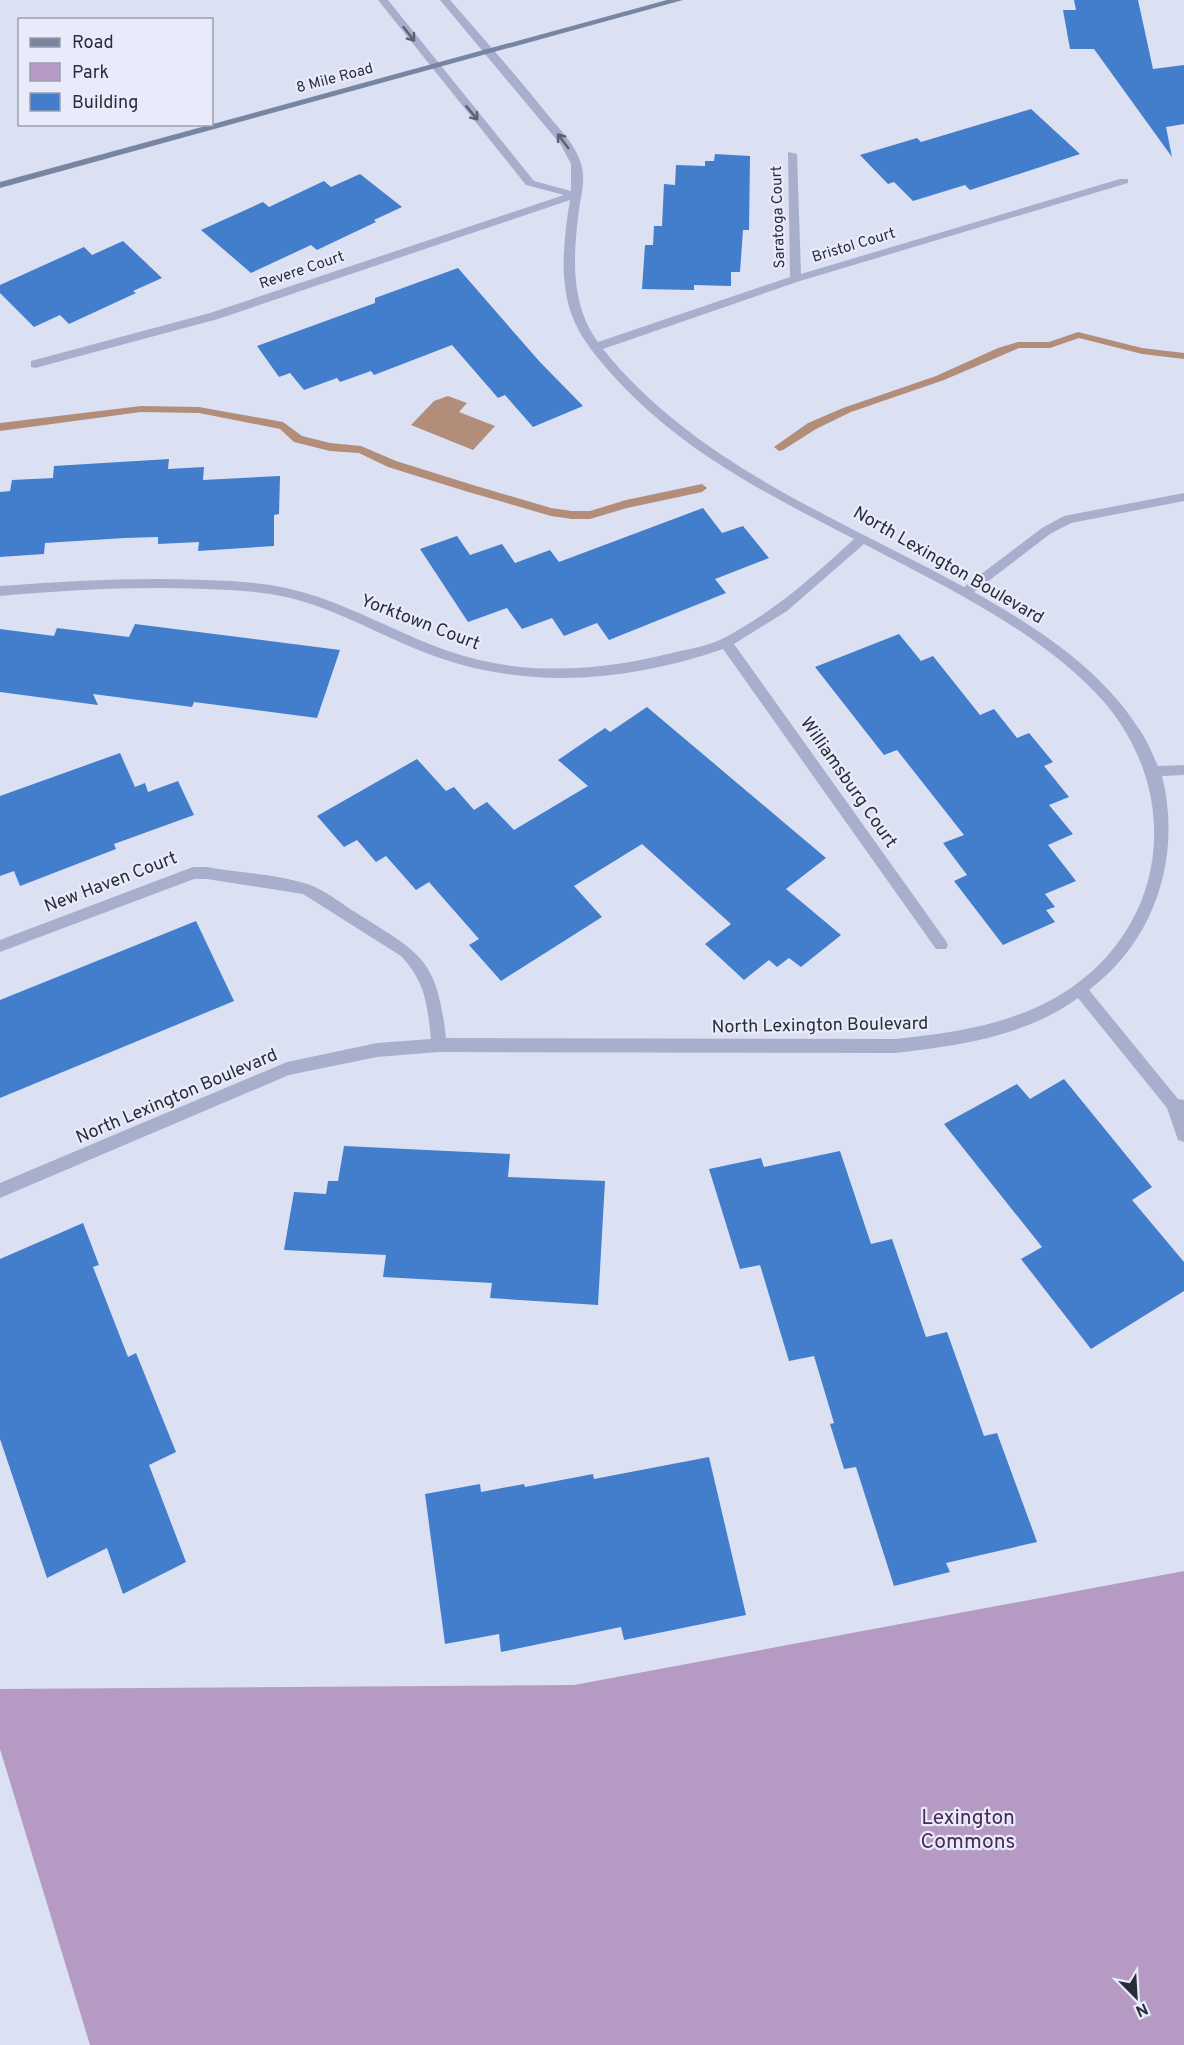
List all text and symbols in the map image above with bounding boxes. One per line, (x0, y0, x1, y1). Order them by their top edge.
legend (18, 18, 213, 126)
one-way arrow (402, 26, 415, 42)
text: Road (72, 32, 114, 55)
street label: 8 Mile Road (294, 60, 376, 98)
text: Park (72, 62, 109, 85)
text: Building (72, 92, 138, 115)
one-way arrow (465, 105, 479, 120)
one-way arrow (556, 133, 569, 149)
street label: Saratoga Court (768, 165, 790, 269)
street label: Bristol Court (810, 224, 898, 268)
street label: Revere Court (257, 248, 347, 294)
street label: North Lexington Boulevard (848, 502, 1048, 630)
street label: Yorktown Court (357, 590, 483, 656)
street label: Williamsburg Court (794, 713, 902, 853)
street label: New Haven Court (41, 847, 181, 919)
street label: North Lexington Boulevard (711, 1013, 929, 1039)
street label: North Lexington Boulevard (73, 1044, 281, 1150)
park label: Lexington Commons (921, 1805, 1015, 1856)
north arrow (1106, 1967, 1166, 2027)
text: N (1132, 1997, 1151, 2020)

